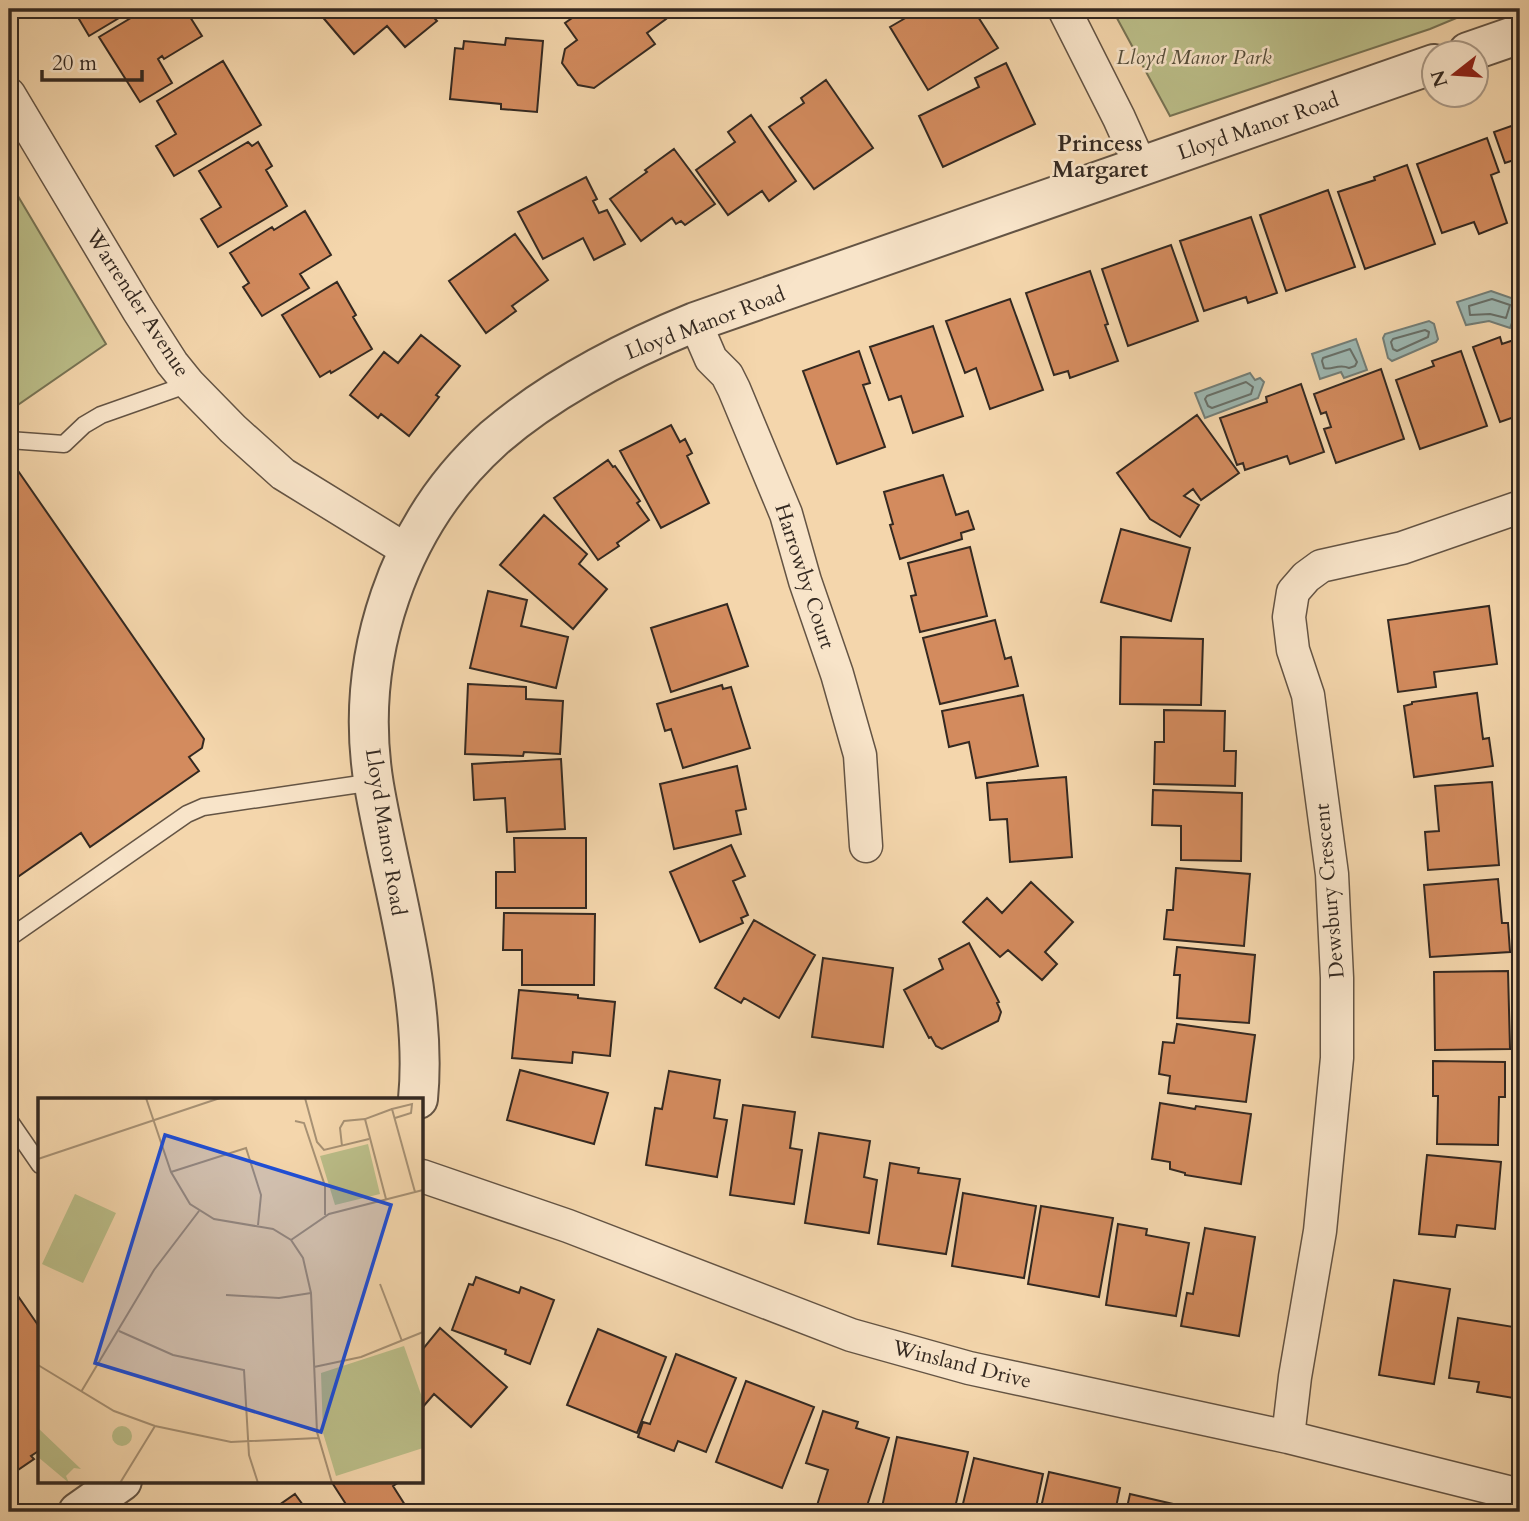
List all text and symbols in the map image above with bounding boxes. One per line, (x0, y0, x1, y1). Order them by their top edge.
scale bar (42, 38, 142, 82)
north arrow (1420, 38, 1490, 108)
park label: Lloyd Manor Park (1116, 43, 1272, 72)
text: 20 m (52, 49, 97, 78)
text: N (1425, 67, 1455, 90)
street label: Lloyd Manor Road (1174, 85, 1343, 168)
district label: Princess Margaret (1052, 128, 1148, 185)
street label: Warrender Avenue (78, 223, 196, 383)
street label: Lloyd Manor Road (621, 280, 789, 367)
street label: Harrowby Court (767, 500, 842, 653)
street label: Lloyd Manor Road (358, 746, 413, 918)
street label: Dewsbury Crescent (1307, 802, 1352, 980)
inset map (38, 1098, 424, 1482)
street label: Winsland Drive (888, 1333, 1034, 1396)

